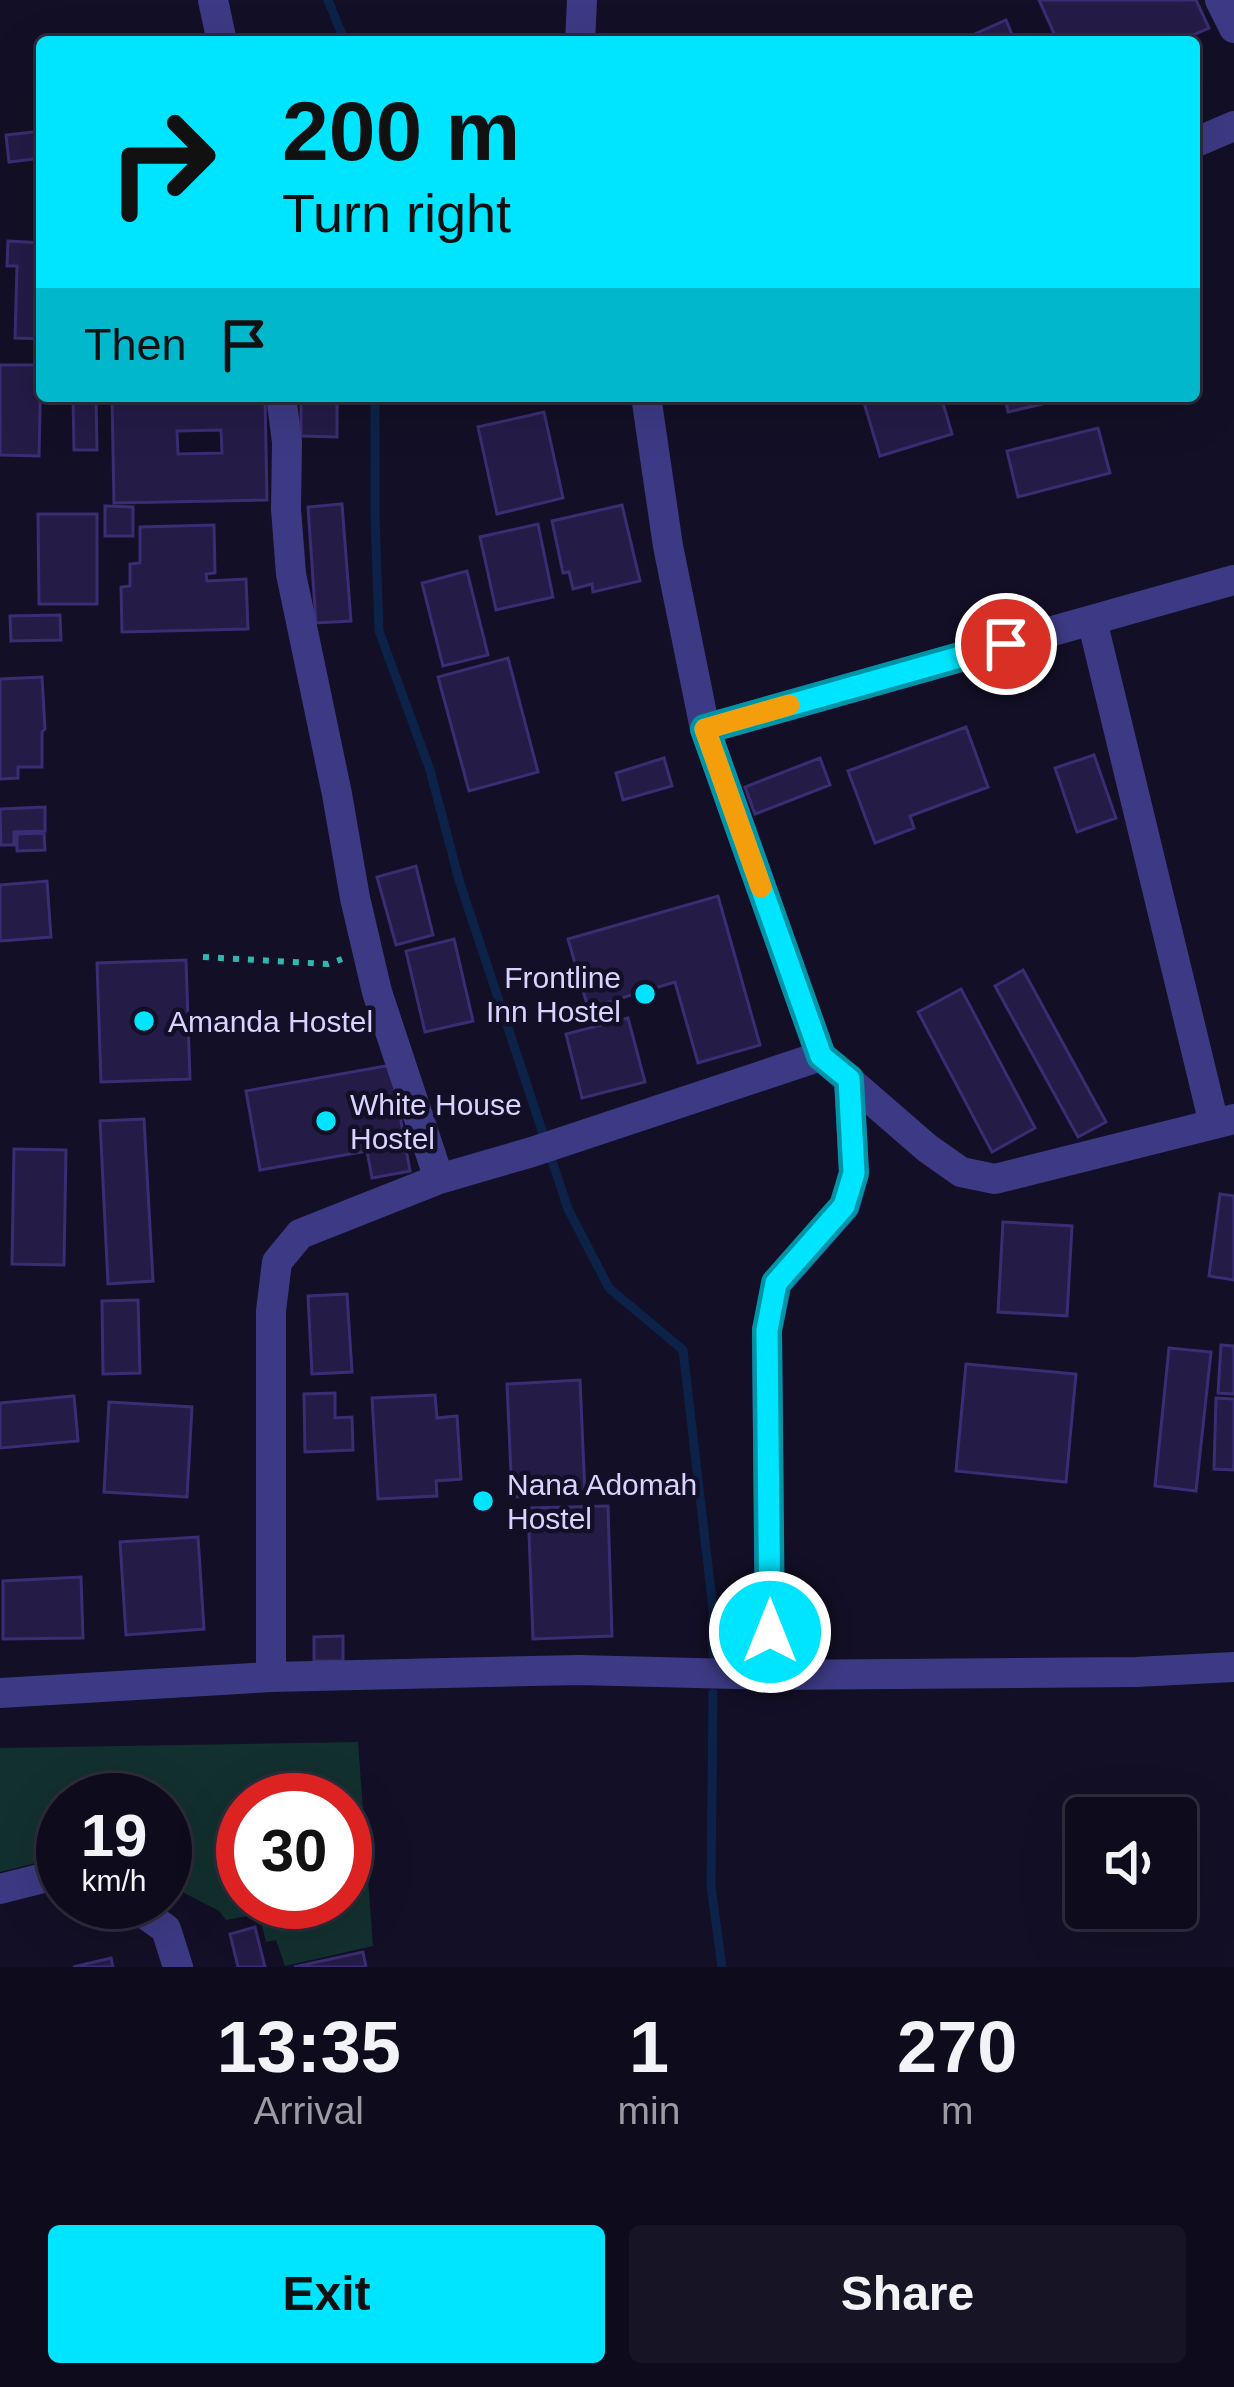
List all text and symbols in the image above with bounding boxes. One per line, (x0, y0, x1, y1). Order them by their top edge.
icon: right (84, 84, 240, 240)
text: 200 m (282, 84, 520, 178)
text: Turn right (282, 183, 511, 243)
icon: arrive (211, 312, 277, 378)
text: Then (84, 319, 187, 370)
pin (955, 593, 1057, 695)
icon: arrive (973, 611, 1039, 677)
place label: Frontline Inn Hostel (486, 961, 621, 1028)
marker: Frontline Inn Hostel (632, 981, 658, 1007)
place label: Amanda Hostel (168, 1005, 373, 1038)
marker: Amanda Hostel (131, 1008, 157, 1034)
place label: White House Hostel (350, 1088, 522, 1155)
marker: White House Hostel (313, 1108, 339, 1134)
place label: Nana Adomah Hostel (507, 1468, 697, 1535)
marker: Nana Adomah Hostel (470, 1488, 496, 1514)
position arrow (707, 1569, 833, 1695)
speed limit sign: 30 (216, 1773, 372, 1929)
map controls (1065, 1797, 1197, 1929)
button: sound (1065, 1797, 1197, 1929)
text: 19 (81, 1802, 147, 1869)
text: km/h (81, 1864, 147, 1897)
text: 13:35 (217, 2007, 401, 2087)
text: 1 (629, 2007, 669, 2087)
text: 270 (897, 2007, 1017, 2087)
text: Arrival (254, 2089, 364, 2132)
text: min (618, 2089, 680, 2132)
text: m (941, 2089, 973, 2132)
button: Exit (48, 2225, 605, 2363)
button: Share (629, 2225, 1186, 2363)

